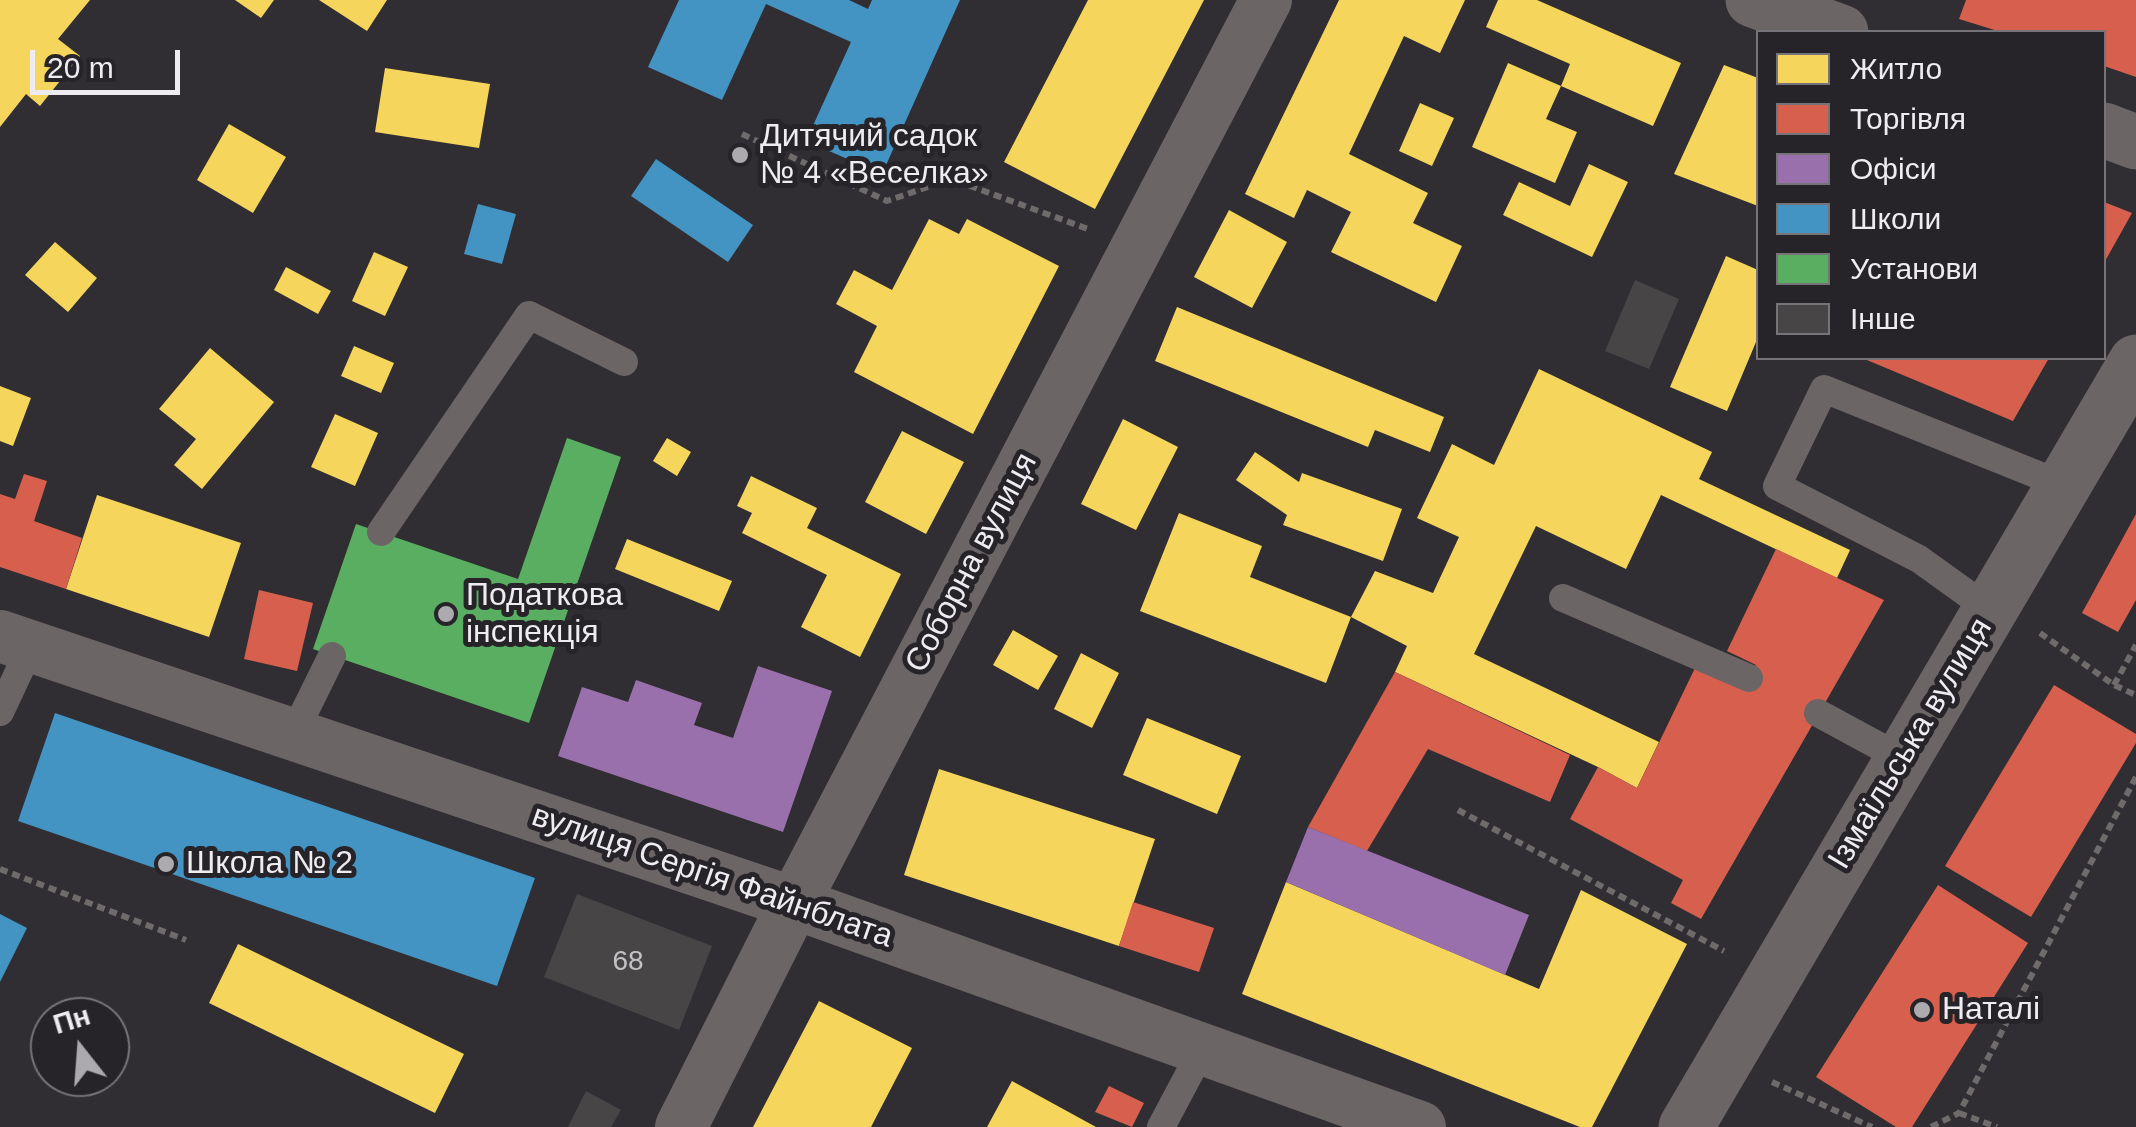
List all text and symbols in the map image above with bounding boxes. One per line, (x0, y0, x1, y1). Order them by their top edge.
scale bar (35, 30, 185, 92)
legend (1756, 30, 2106, 360)
text: 20 m (47, 51, 114, 84)
text: Житло (1850, 52, 1942, 85)
text: Торгівля (1850, 102, 1966, 135)
place label: Дитячий садок № 4 «Веселка» (760, 118, 989, 193)
marker: Дитячий садок № 4 «Веселка» (729, 144, 751, 166)
text: Офіси (1850, 152, 1936, 185)
text: Школи (1850, 202, 1941, 235)
text: Установи (1850, 252, 1978, 285)
text: Інше (1850, 302, 1916, 335)
street label: Соборна вулиця (898, 447, 1046, 679)
place label: Податкова інспекція (466, 577, 623, 652)
marker: Податкова інспекція (435, 603, 457, 625)
street label: Ізмаїльська вулиця (1821, 612, 2001, 876)
street label: вулиця Сергія Файнблата (527, 797, 897, 957)
place label: Школа № 2 (186, 845, 353, 883)
marker: Школа № 2 (155, 853, 177, 875)
house number: 68 (612, 945, 644, 979)
place label: Наталі (1942, 991, 2040, 1029)
north arrow (30, 997, 130, 1097)
marker: Наталі (1911, 999, 1933, 1021)
text: Пн (49, 1000, 94, 1040)

